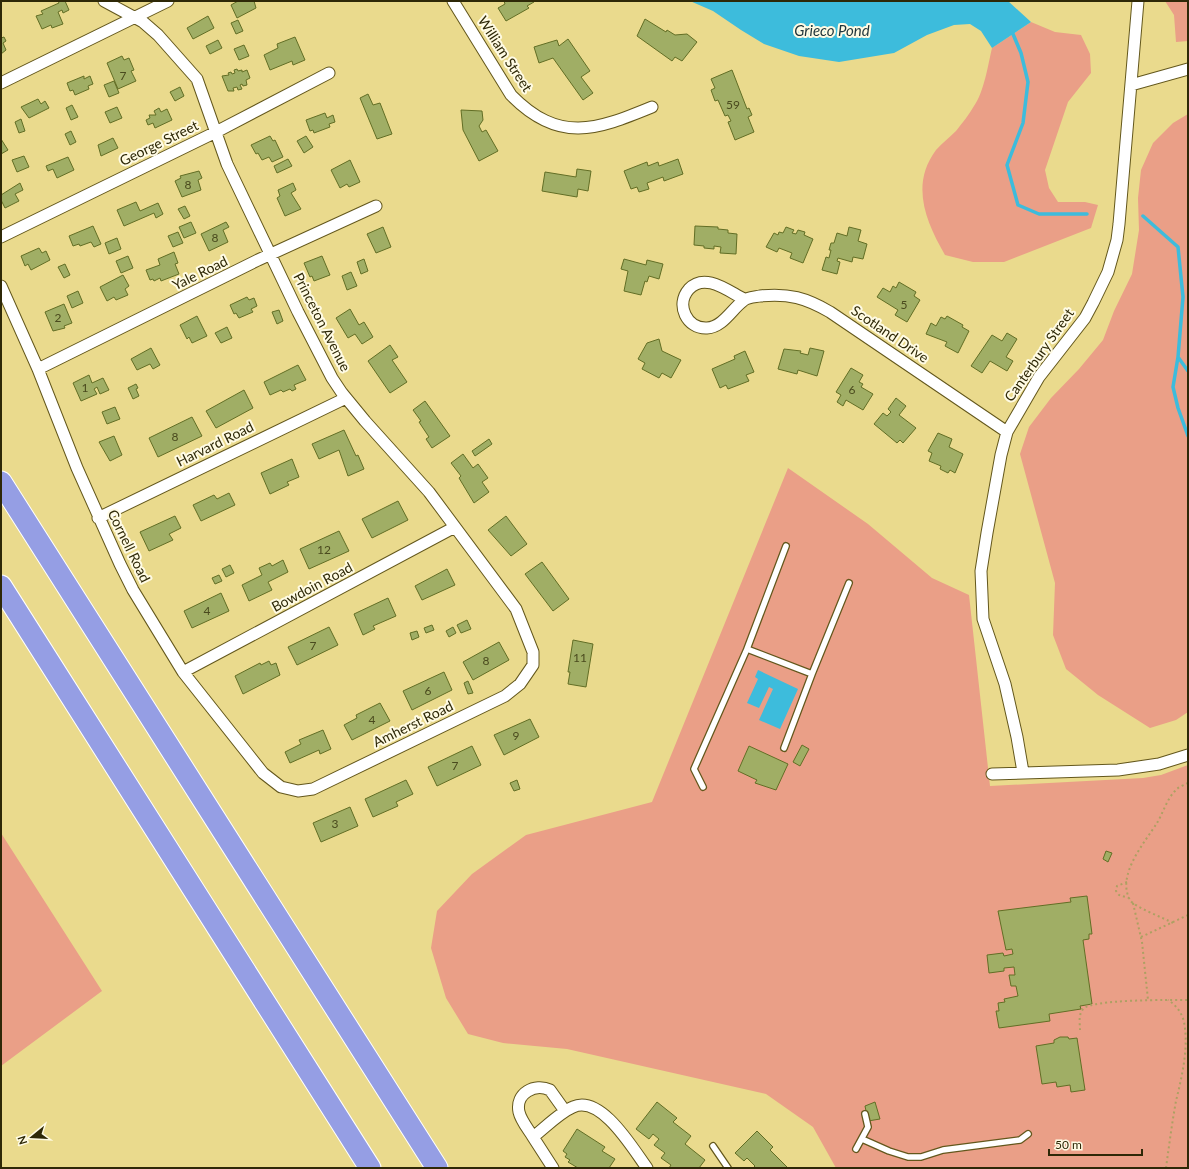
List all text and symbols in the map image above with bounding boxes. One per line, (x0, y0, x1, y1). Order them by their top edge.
street label: William Street (475, 13, 536, 95)
water label: Grieco Pond (794, 21, 870, 39)
house number: 7 (120, 68, 127, 83)
house number: 59 (726, 97, 740, 112)
street label: George Street (117, 116, 201, 169)
house number: 8 (185, 177, 192, 192)
house number: 8 (212, 230, 219, 245)
street label: Yale Road (169, 252, 230, 293)
street label: Princeton Avenue (290, 270, 355, 374)
house number: 5 (901, 297, 908, 312)
street label: Scotland Drive (848, 301, 932, 366)
street label: Canterbury Street (1000, 305, 1077, 404)
house number: 2 (55, 310, 62, 325)
house number: 1 (82, 380, 89, 395)
house number: 6 (849, 382, 856, 397)
street label: Harvard Road (173, 418, 256, 470)
house number: 8 (172, 429, 179, 444)
street label: Cornell Road (105, 507, 154, 585)
house number: 12 (317, 542, 331, 557)
street label: Bowdoin Road (268, 558, 355, 615)
house number: 4 (204, 603, 211, 618)
house number: 7 (310, 638, 317, 653)
house number: 11 (573, 650, 587, 665)
house number: 8 (483, 653, 490, 668)
house number: 6 (425, 683, 432, 698)
street label: Amherst Road (370, 697, 456, 750)
house number: 4 (369, 712, 376, 727)
house number: 9 (513, 728, 520, 743)
house number: 7 (452, 758, 459, 773)
house number: 3 (332, 816, 339, 831)
north arrow (12, 1117, 52, 1157)
scale bar (1049, 1131, 1142, 1157)
text: N (15, 1134, 30, 1146)
text: 50 m (1055, 1137, 1082, 1152)

